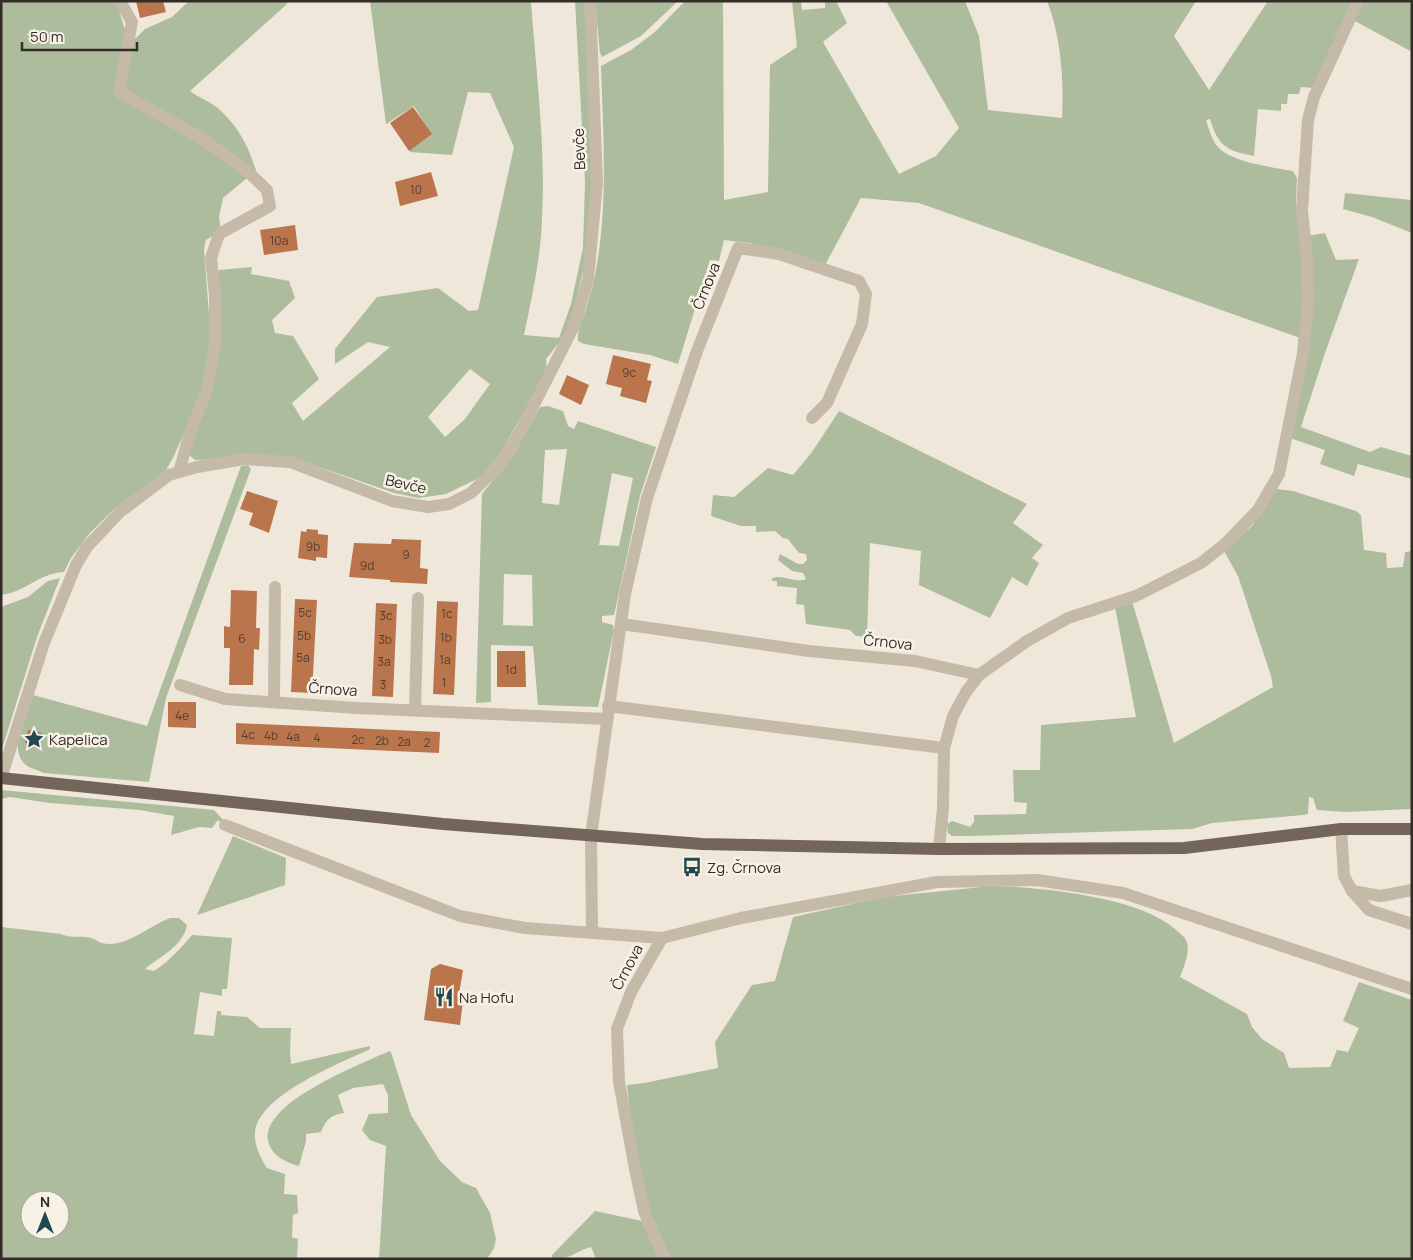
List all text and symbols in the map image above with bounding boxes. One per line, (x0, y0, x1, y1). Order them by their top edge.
scale bar (22, 20, 138, 52)
text: 50 m (30, 26, 64, 47)
street label: Bevče (568, 128, 590, 170)
house number: 10 (410, 181, 422, 198)
house number: 10a (270, 232, 288, 249)
street label: Črnova (687, 259, 725, 313)
house number: 9c (622, 364, 636, 381)
street label: Bevče (383, 469, 429, 499)
house number: 9b (306, 538, 320, 555)
house number: 9 (402, 546, 410, 563)
house number: 9d (360, 557, 374, 574)
house number: 5c (298, 604, 312, 621)
house number: 1c (441, 605, 453, 622)
house number: 3c (379, 607, 393, 624)
house number: 5b (297, 627, 311, 644)
house number: 1b (440, 629, 452, 646)
street label: Črnova (862, 629, 914, 655)
house number: 6 (238, 630, 246, 647)
house number: 3b (378, 631, 392, 648)
house number: 5a (296, 649, 310, 666)
house number: 1a (439, 651, 451, 668)
house number: 3a (377, 653, 391, 670)
house number: 1d (505, 661, 517, 678)
house number: 1 (442, 674, 446, 691)
house number: 3 (380, 676, 386, 693)
street label: Črnova (308, 677, 358, 701)
house number: 4e (175, 707, 189, 724)
house number: 4c (241, 726, 255, 743)
house number: 4b (264, 727, 278, 744)
place icon: Kapelica (23, 728, 45, 750)
house number: 4a (286, 728, 300, 745)
place label: Kapelica (49, 729, 107, 750)
house number: 4 (313, 729, 321, 746)
house number: 2c (351, 731, 365, 748)
house number: 2b (375, 732, 389, 749)
house number: 2a (397, 733, 411, 750)
house number: 2 (424, 734, 431, 751)
bus stop icon: Zg. Črnova (681, 856, 703, 878)
place label: Zg. Črnova (707, 857, 781, 878)
street label: Črnova (606, 940, 648, 994)
restaurant icon: Na Hofu (433, 986, 455, 1008)
place label: Na Hofu (459, 987, 514, 1008)
north arrow (20, 1190, 70, 1240)
text: N (40, 1192, 50, 1211)

